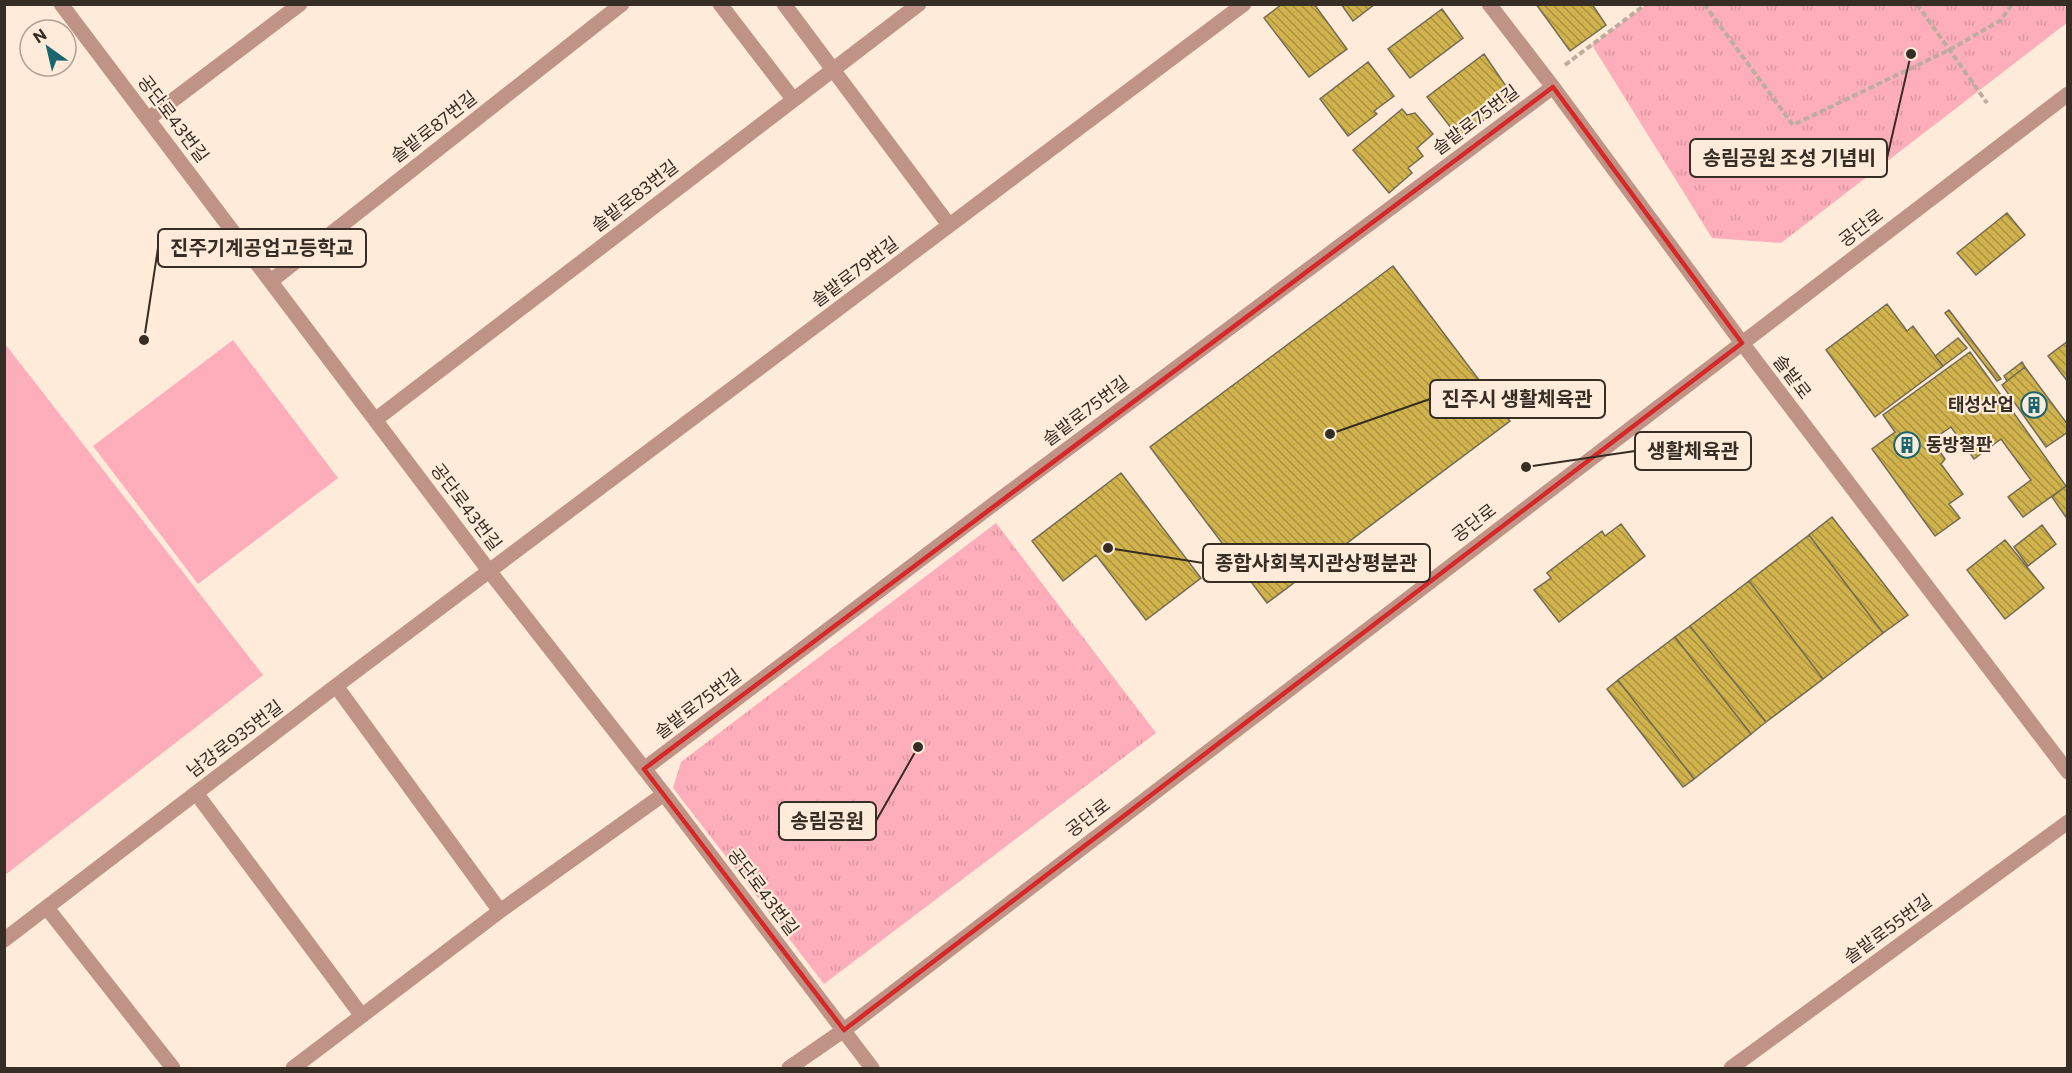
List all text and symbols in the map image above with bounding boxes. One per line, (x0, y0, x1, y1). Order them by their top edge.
north arrow (18, 18, 78, 78)
text: N (29, 24, 50, 46)
street label: 공단로43번길 (134, 70, 214, 166)
street label: 솔밭로75번길 (1428, 80, 1523, 159)
street label: 솔밭로87번길 (386, 86, 481, 167)
callout: 송림공원 조성 기념비 (1690, 139, 1887, 177)
text: 송림공원 조성 기념비 (1702, 145, 1876, 169)
street label: 솔밭로83번길 (587, 155, 682, 236)
street label: 공단로 (1834, 203, 1887, 251)
callout: 진주기계공업고등학교 (158, 229, 366, 267)
street label: 솔밭로79번길 (807, 231, 902, 311)
text: 진주기계공업고등학교 (170, 235, 354, 259)
street label: 솔밭로 (1769, 350, 1817, 403)
street label: 솔밭로75번길 (1038, 371, 1133, 450)
callout: 진주시 생활체육관 (1430, 380, 1605, 418)
text: 진주시 생활체육관 (1441, 386, 1593, 410)
building icon: 태성산업 (2019, 390, 2049, 420)
place label: 태성산업 (1948, 393, 2014, 415)
building icon: 동방철판 (1892, 430, 1922, 460)
callout: 생활체육관 (1635, 432, 1751, 470)
place label: 동방철판 (1926, 433, 1993, 455)
text: 생활체육관 (1647, 438, 1740, 462)
street label: 공단로43번길 (427, 458, 507, 554)
street label: 공단로 (1447, 498, 1500, 546)
callout: 종합사회복지관상평분관 (1203, 544, 1430, 582)
text: 종합사회복지관상평분관 (1215, 550, 1418, 574)
street label: 솔밭로75번길 (650, 664, 745, 743)
street label: 남강로935번길 (182, 695, 287, 781)
street label: 공단로 (1061, 793, 1114, 841)
callout: 송림공원 (779, 802, 876, 840)
text: 송림공원 (790, 808, 864, 832)
street label: 공단로43번길 (724, 843, 804, 939)
street label: 솔밭로55번길 (1839, 889, 1936, 968)

